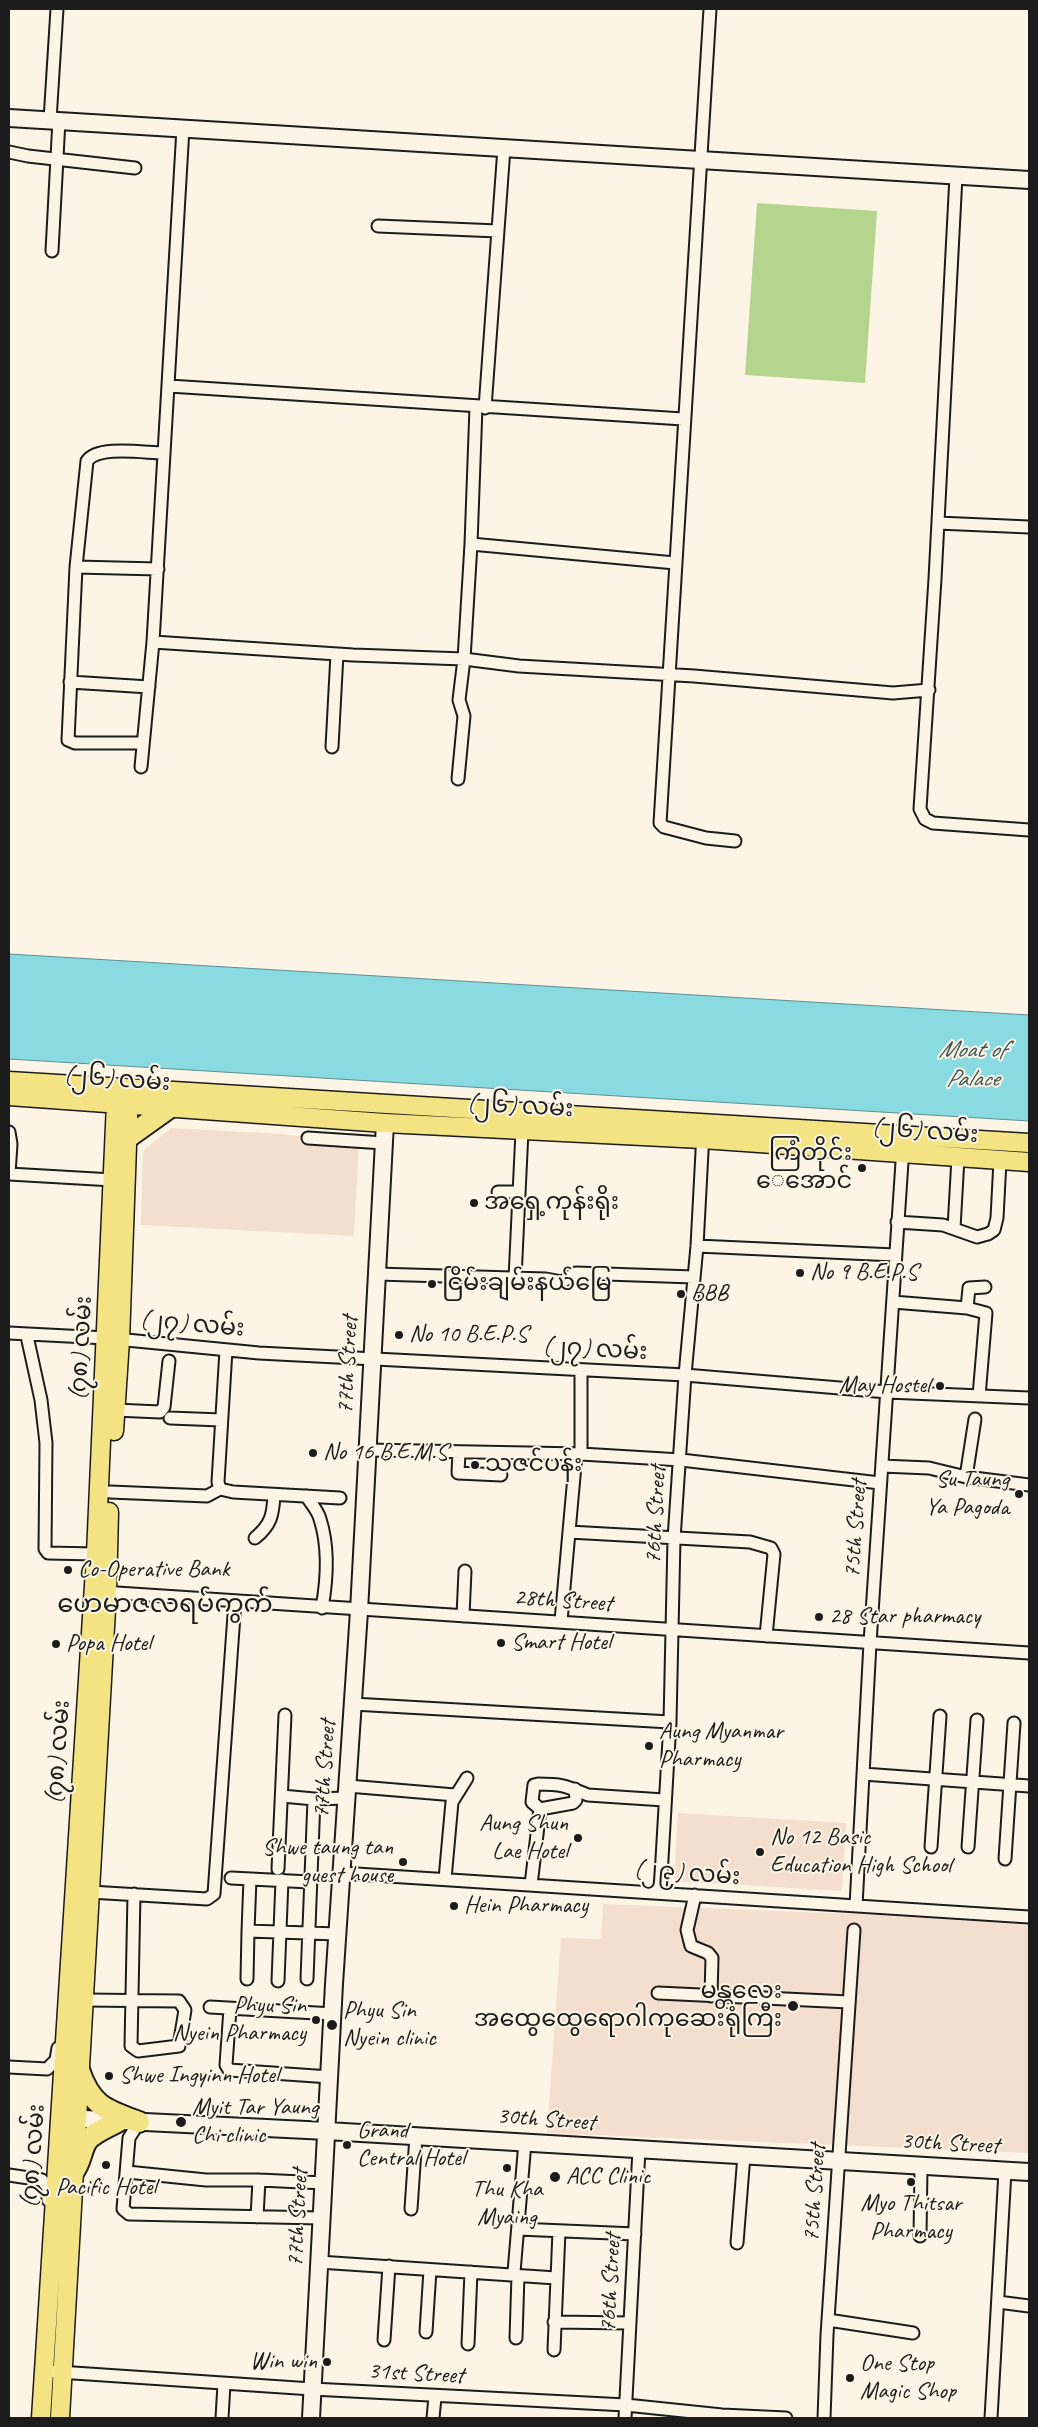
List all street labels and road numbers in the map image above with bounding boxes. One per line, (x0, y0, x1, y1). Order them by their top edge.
street label: (၂၆) လမ်း (63, 1062, 171, 1098)
street label: (၂၆) လမ်း (466, 1090, 574, 1124)
street label: (၂၆) လမ်း (871, 1114, 979, 1150)
street label: (၇၈) လမ်း (65, 1295, 99, 1401)
street label: (၂၇) လမ်း (138, 1306, 246, 1344)
street label: 77th Street (331, 1315, 365, 1415)
street label: (၂၇) လမ်း (542, 1333, 648, 1367)
street label: 76th Street (639, 1465, 673, 1565)
street label: 75th Street (838, 1479, 874, 1579)
street label: 28th Street (513, 1583, 613, 1619)
street label: (၇၈) လမ်း (41, 1699, 77, 1805)
street label: 77th Street (307, 1719, 343, 1819)
street label: (၂၉) လမ်း (633, 1856, 741, 1892)
street label: 30th Street (496, 2102, 596, 2138)
street label: (၇၈) လမ်း (16, 2103, 52, 2209)
street label: 30th Street (900, 2127, 1000, 2161)
street label: 75th Street (797, 2143, 833, 2243)
street label: 77th Street (281, 2168, 315, 2268)
street label: 76th Street (594, 2233, 628, 2333)
street label: 31st Street (367, 2357, 465, 2391)

